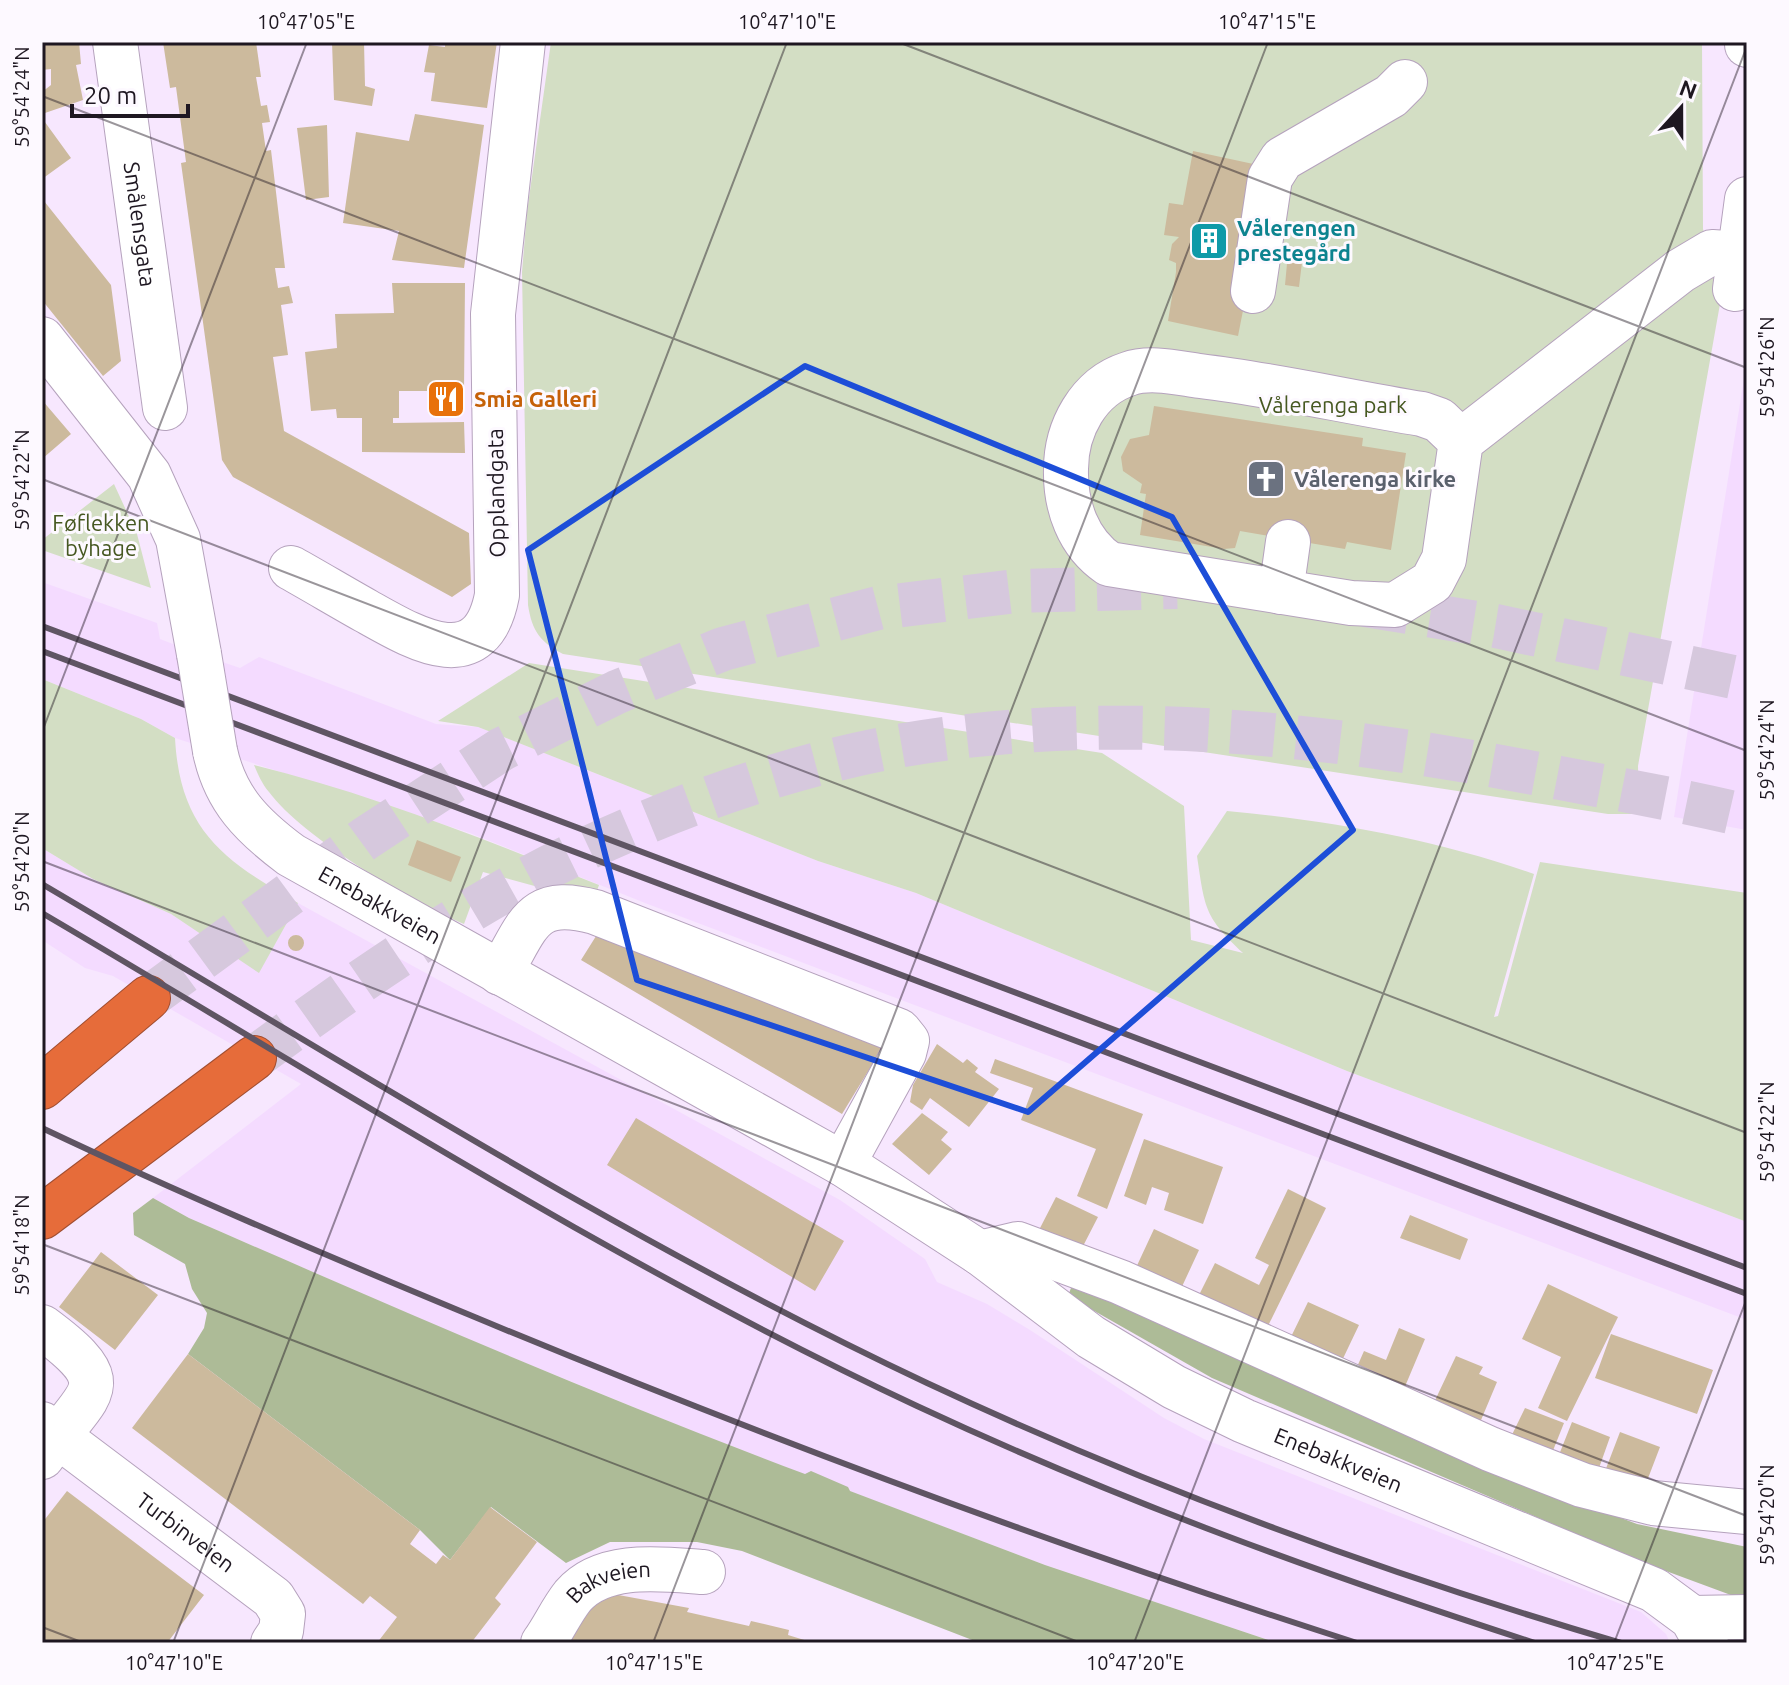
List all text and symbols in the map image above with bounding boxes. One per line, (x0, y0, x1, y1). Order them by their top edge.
text: 10°47'05"E (257, 10, 355, 33)
text: 10°47'10"E (738, 10, 836, 33)
text: 10°47'15"E (1218, 10, 1316, 33)
text: 59°54'24"N (10, 46, 33, 148)
scale bar (72, 68, 188, 118)
north arrow (1641, 68, 1721, 148)
text: N (1676, 74, 1700, 103)
text: 20 m (84, 82, 137, 109)
street label: Smålensgata (120, 160, 161, 288)
place label: Vålerengen prestegård (1237, 215, 1356, 265)
building icon: Vålerengen prestegård (1188, 220, 1230, 262)
text: 59°54'26"N (1755, 316, 1778, 418)
restaurant icon: Smia Galleri (425, 378, 467, 420)
place label: Smia Galleri (474, 386, 597, 411)
park label: Vålerenga park (1259, 392, 1407, 417)
street label: Opplandgata (482, 428, 509, 558)
text: 59°54'22"N (10, 429, 33, 531)
church icon: Vålerenga kirke (1245, 458, 1287, 500)
place label: Vålerenga kirke (1294, 466, 1456, 491)
park label: Føflekken byhage (52, 510, 150, 560)
text: 59°54'24"N (1755, 699, 1778, 801)
text: 59°54'20"N (10, 811, 33, 913)
street label: Enebakkveien (314, 860, 446, 949)
text: 59°54'22"N (1755, 1081, 1778, 1183)
text: 59°54'18"N (10, 1194, 33, 1296)
street label: Enebakkveien (1271, 1422, 1406, 1497)
text: 59°54'20"N (1755, 1464, 1778, 1566)
street label: Turbinveien (132, 1487, 240, 1577)
street label: Bakveien (560, 1556, 651, 1607)
text: 10°47'10"E (125, 1651, 223, 1674)
text: 10°47'15"E (605, 1651, 703, 1674)
text: 10°47'20"E (1086, 1651, 1184, 1674)
text: 10°47'25"E (1566, 1651, 1664, 1674)

